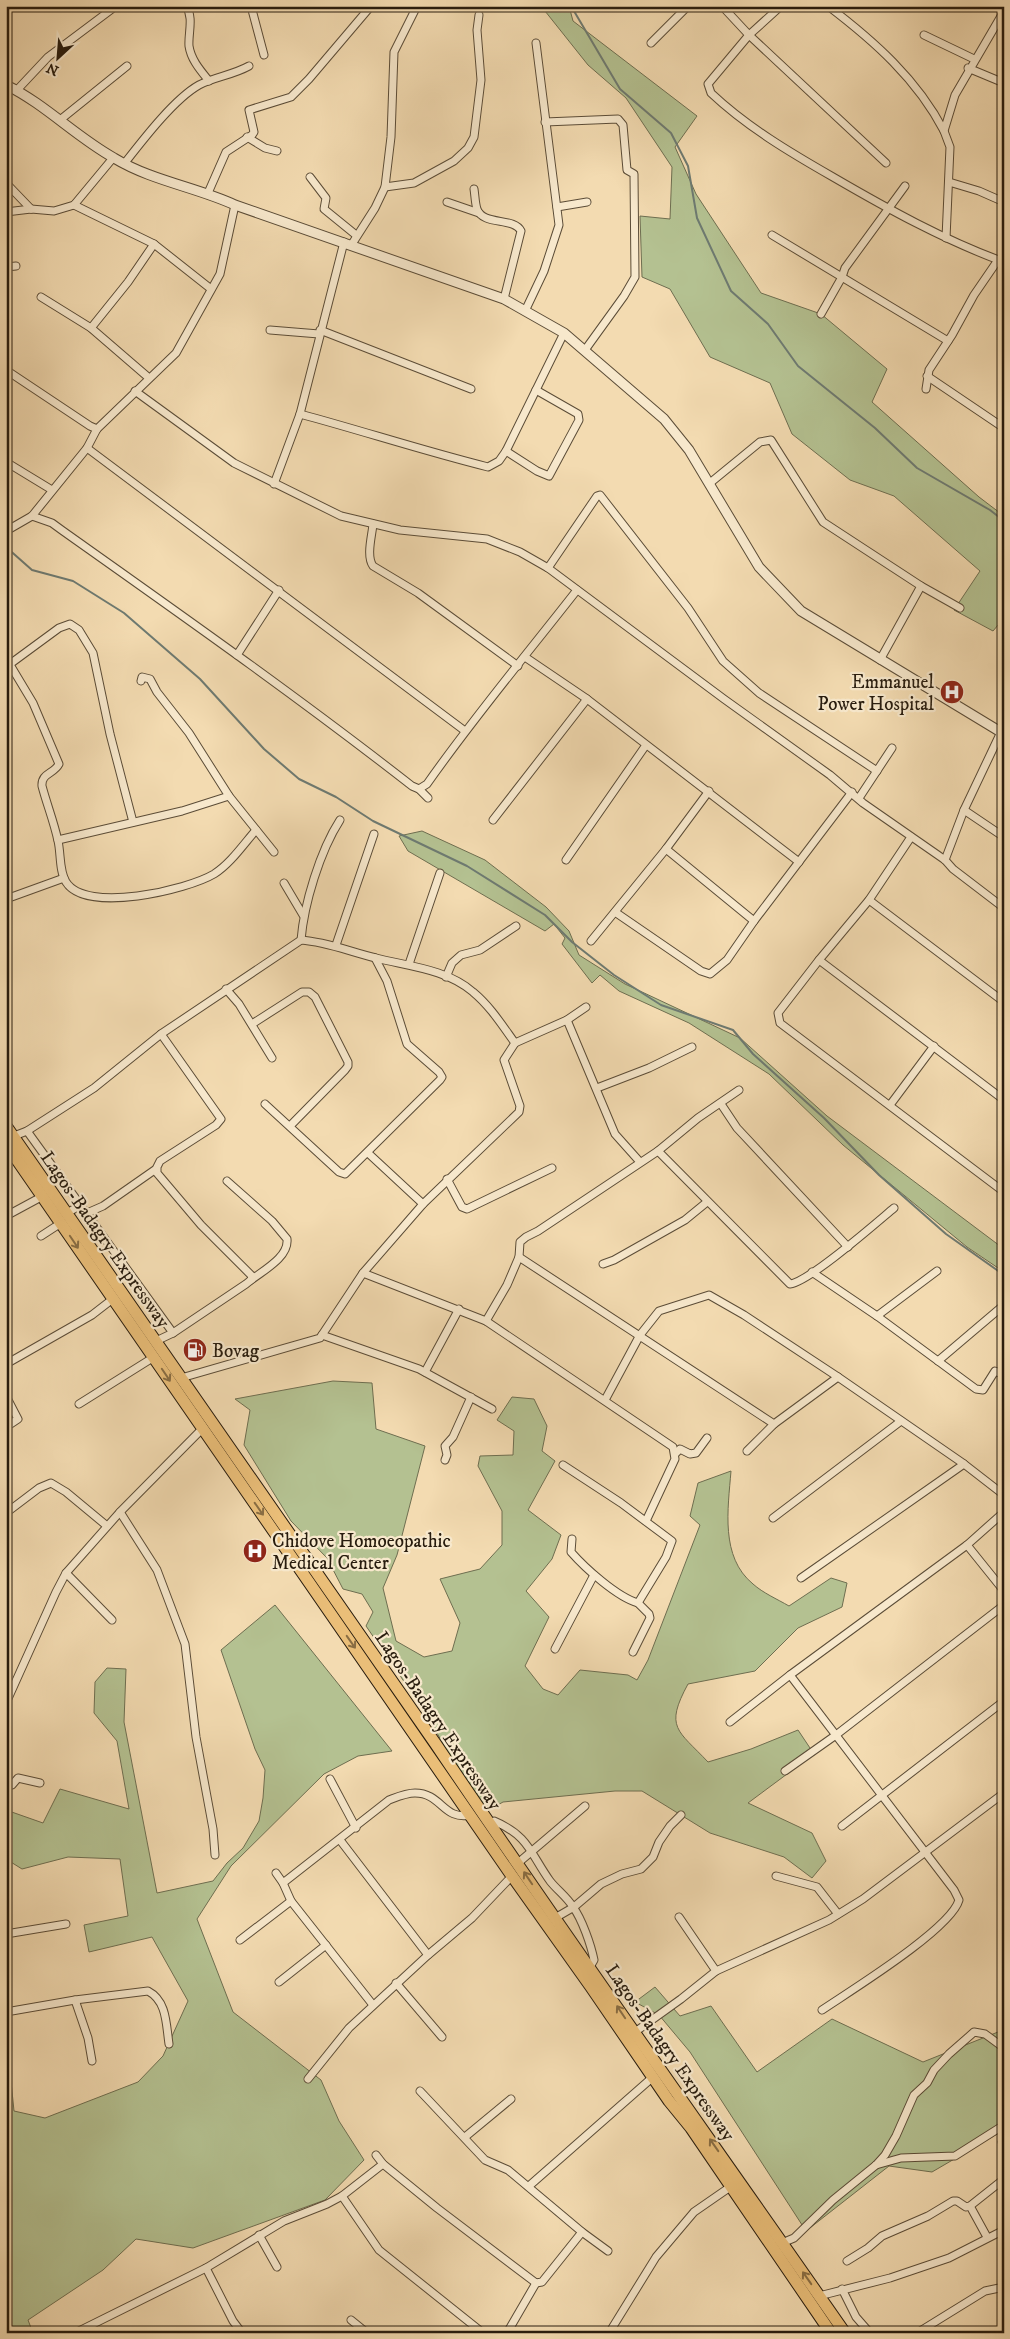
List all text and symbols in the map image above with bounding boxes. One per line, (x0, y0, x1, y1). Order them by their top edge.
north arrow (32, 32, 82, 82)
text: N (43, 58, 62, 79)
place label: Emmanuel Power Hospital (817, 671, 934, 716)
hospital icon: Emmanuel Power Hospital (939, 679, 965, 705)
street label: Lagos-Badagry Expressway (35, 1147, 175, 1333)
one-way arrow (69, 1234, 79, 1248)
fuel station icon: Bovag (182, 1337, 208, 1363)
place label: Bovag (212, 1340, 260, 1363)
one-way arrow (161, 1368, 171, 1382)
one-way arrow (254, 1502, 264, 1516)
place label: Chidove Homoeopathic Medical Center (272, 1530, 451, 1575)
hospital icon: Chidove Homoeopathic Medical Center (242, 1538, 268, 1564)
street label: Lagos-Badagry Expressway (369, 1627, 507, 1815)
one-way arrow (346, 1635, 356, 1649)
one-way arrow (523, 1872, 533, 1886)
street label: Lagos-Badagry Expressway (600, 1960, 740, 2146)
one-way arrow (616, 2005, 626, 2019)
one-way arrow (709, 2138, 719, 2152)
one-way arrow (802, 2271, 812, 2285)

